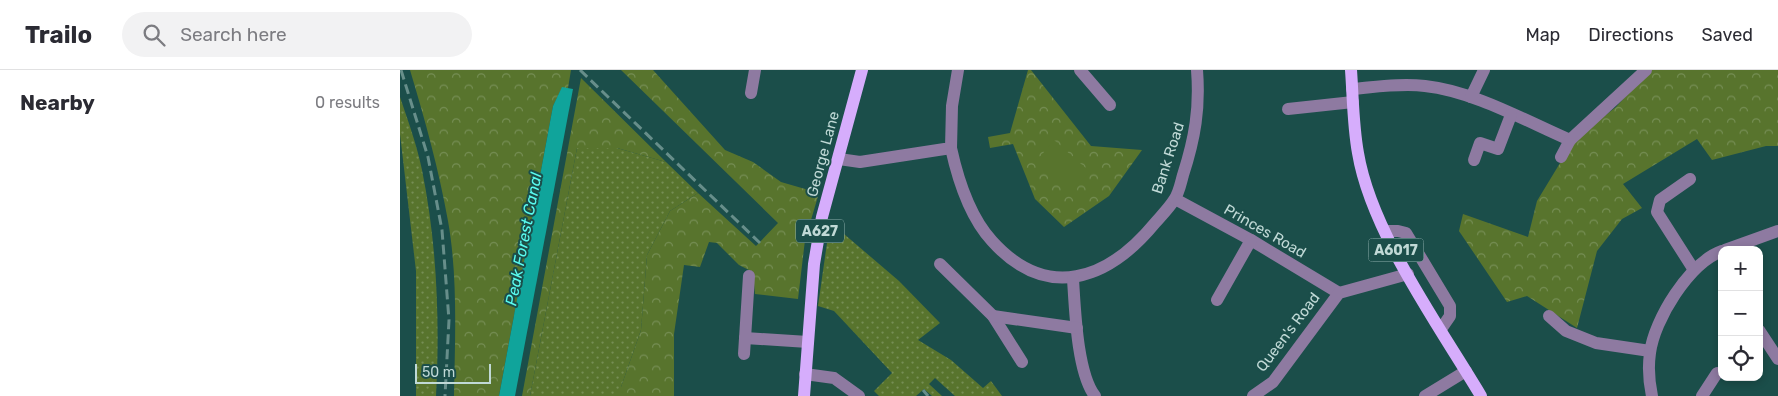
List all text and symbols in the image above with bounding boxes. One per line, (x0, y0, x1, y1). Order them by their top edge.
search box (122, 12, 472, 57)
text: Trailo (25, 21, 92, 49)
icon: search (140, 21, 168, 49)
text: Search here (180, 23, 287, 46)
text: Map (1525, 24, 1560, 46)
text: Directions (1588, 24, 1674, 46)
text: Saved (1702, 24, 1753, 46)
text: Nearby (20, 90, 95, 115)
text: 0 results (315, 93, 380, 112)
street label: George Lane (803, 109, 843, 199)
street label: Bank Road (1148, 120, 1188, 196)
water label: Peak Forest Canal (501, 170, 546, 307)
street label: Princes Road (1221, 200, 1309, 262)
road number: A627 (796, 220, 844, 242)
road number: A6017 (1368, 238, 1424, 262)
map controls (1718, 246, 1763, 381)
button: + (1718, 246, 1763, 291)
street label: Queen's Road (1252, 289, 1324, 375)
button: − (1718, 291, 1763, 336)
button: locate (1718, 336, 1763, 381)
scale bar (415, 361, 491, 384)
text: 50 m (422, 364, 455, 381)

